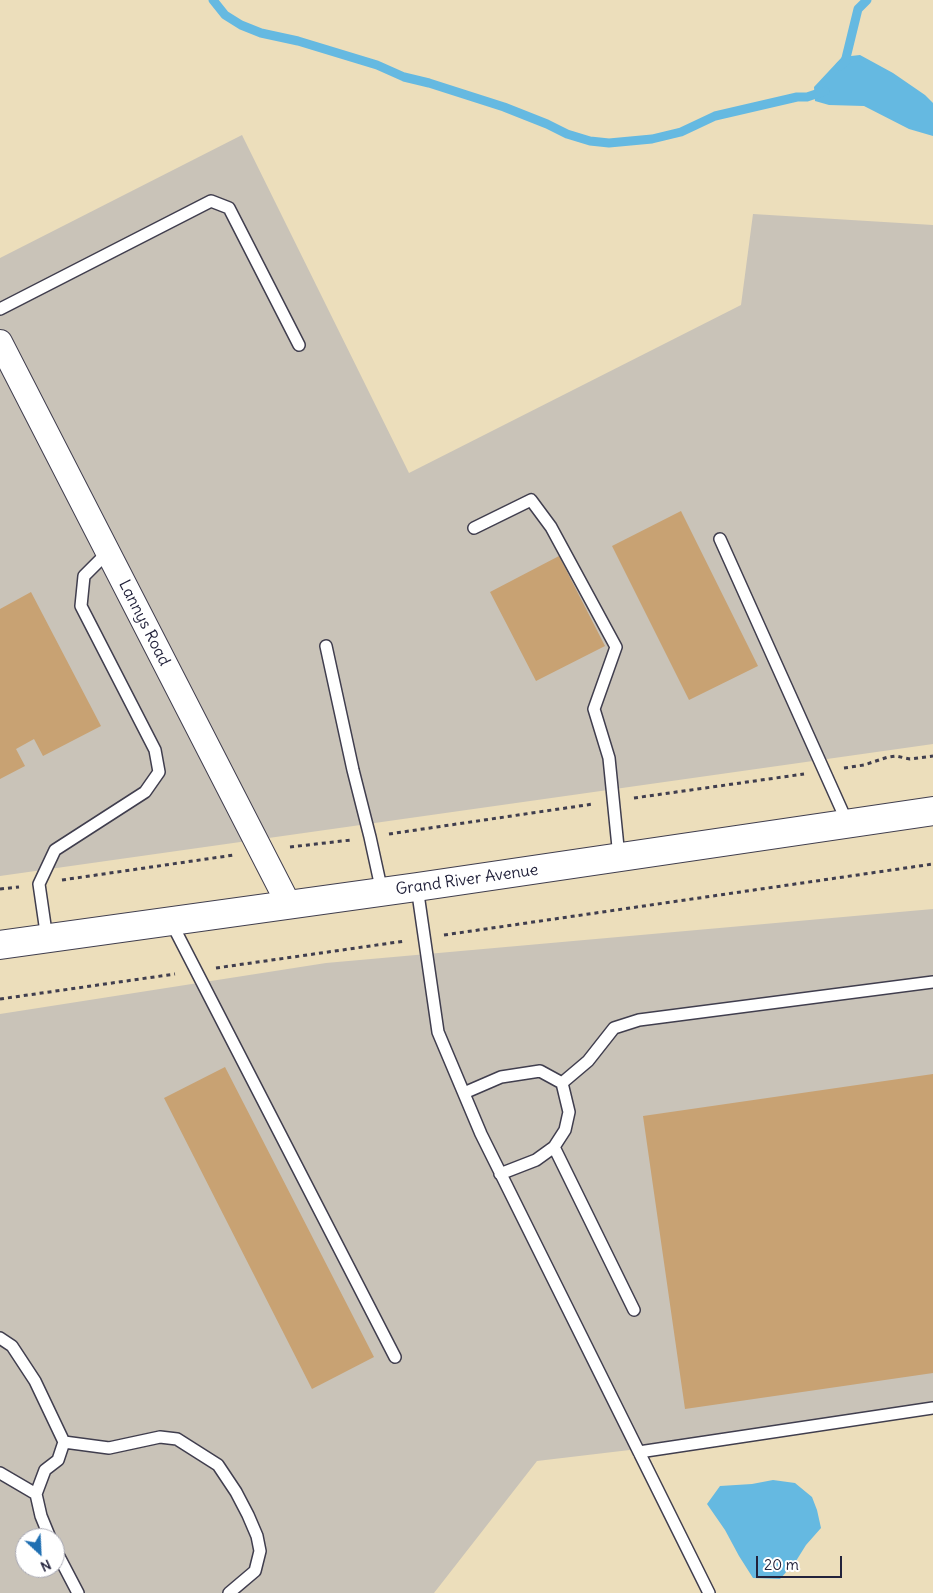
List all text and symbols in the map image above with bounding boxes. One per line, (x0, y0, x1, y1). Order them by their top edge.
street label: Lannys Road (114, 577, 174, 669)
street label: Grand River Avenue (395, 860, 539, 900)
north arrow (15, 1528, 65, 1578)
scale bar (758, 1546, 844, 1578)
text: N (38, 1555, 54, 1576)
text: 20 m (764, 1555, 799, 1574)

